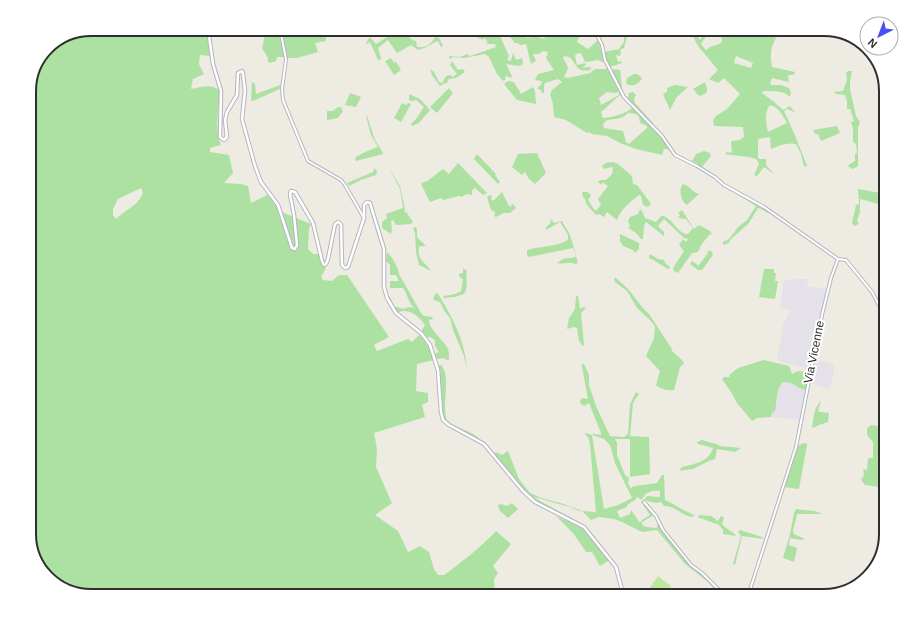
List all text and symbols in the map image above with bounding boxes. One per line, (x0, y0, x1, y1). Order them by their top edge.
north arrow (859, 16, 899, 56)
text: N (865, 36, 879, 51)
street label: Via Vicenne (801, 319, 827, 385)

